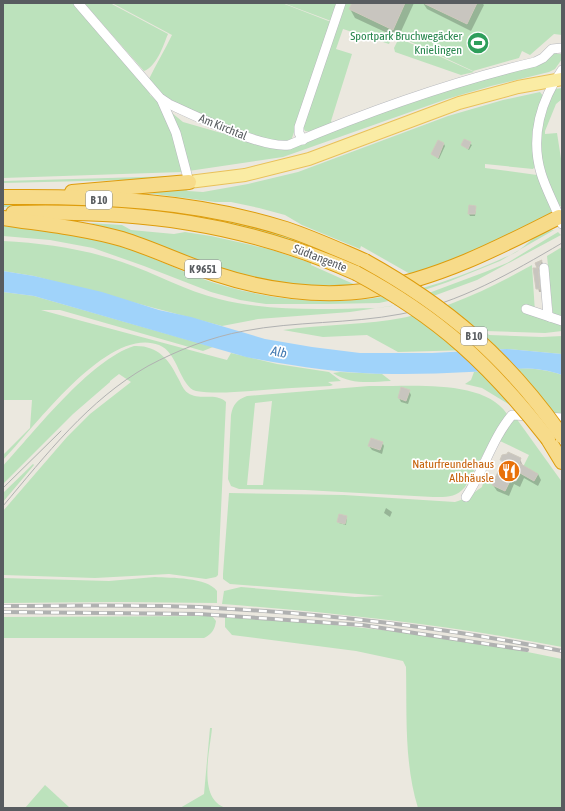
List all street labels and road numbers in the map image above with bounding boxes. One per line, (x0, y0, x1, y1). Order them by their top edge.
street label: Am Kirchtal (197, 111, 250, 143)
road number: B 10 (86, 191, 112, 209)
street label: Südtangente (291, 241, 349, 275)
road number: K 9651 (185, 260, 221, 278)
road number: B 10 (461, 327, 487, 345)

